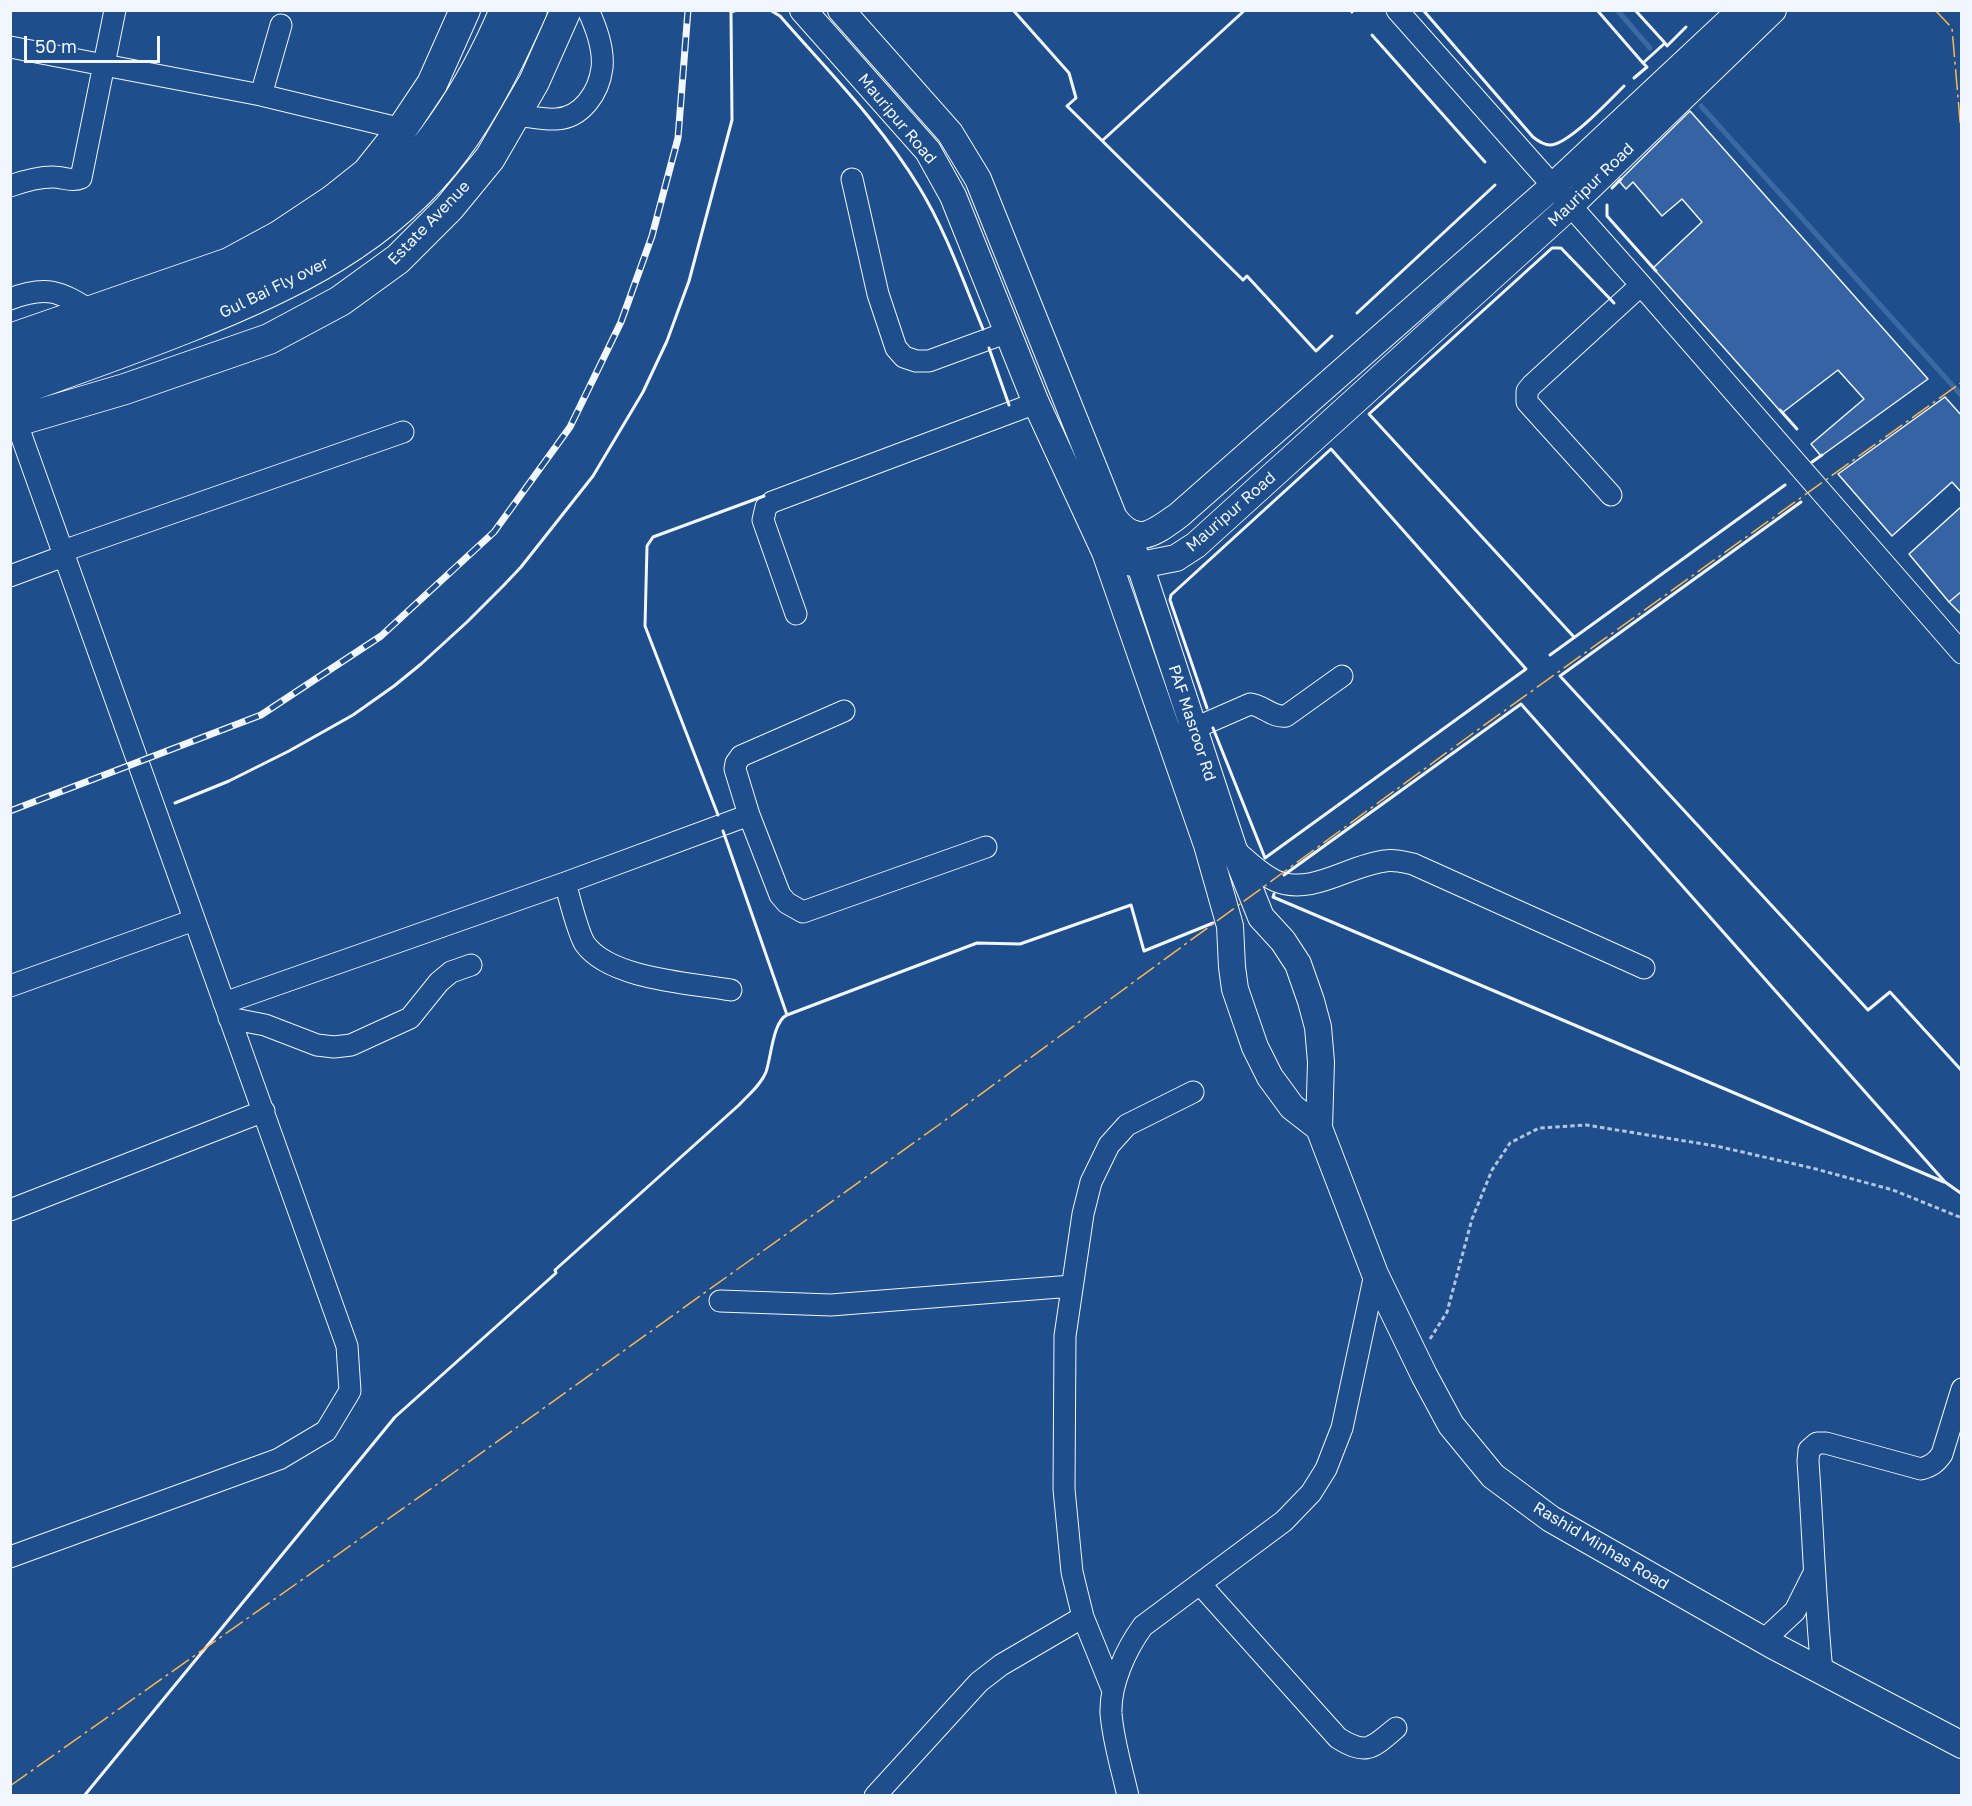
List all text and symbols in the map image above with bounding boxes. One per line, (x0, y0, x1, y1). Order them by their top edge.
scale bar (27, 24, 164, 62)
text: 50 m (35, 35, 77, 57)
street label: Mauripur Road (854, 70, 940, 168)
street label: Mauripur Road (1544, 139, 1638, 231)
street label: Estate Avenue (384, 177, 474, 269)
street label: Gul Bai Fly over (216, 253, 332, 323)
street label: Mauripur Road (1182, 468, 1280, 556)
street label: PAF Masroor Rd (1164, 663, 1220, 783)
street label: Rashid Minhas Road (1530, 1498, 1672, 1594)

